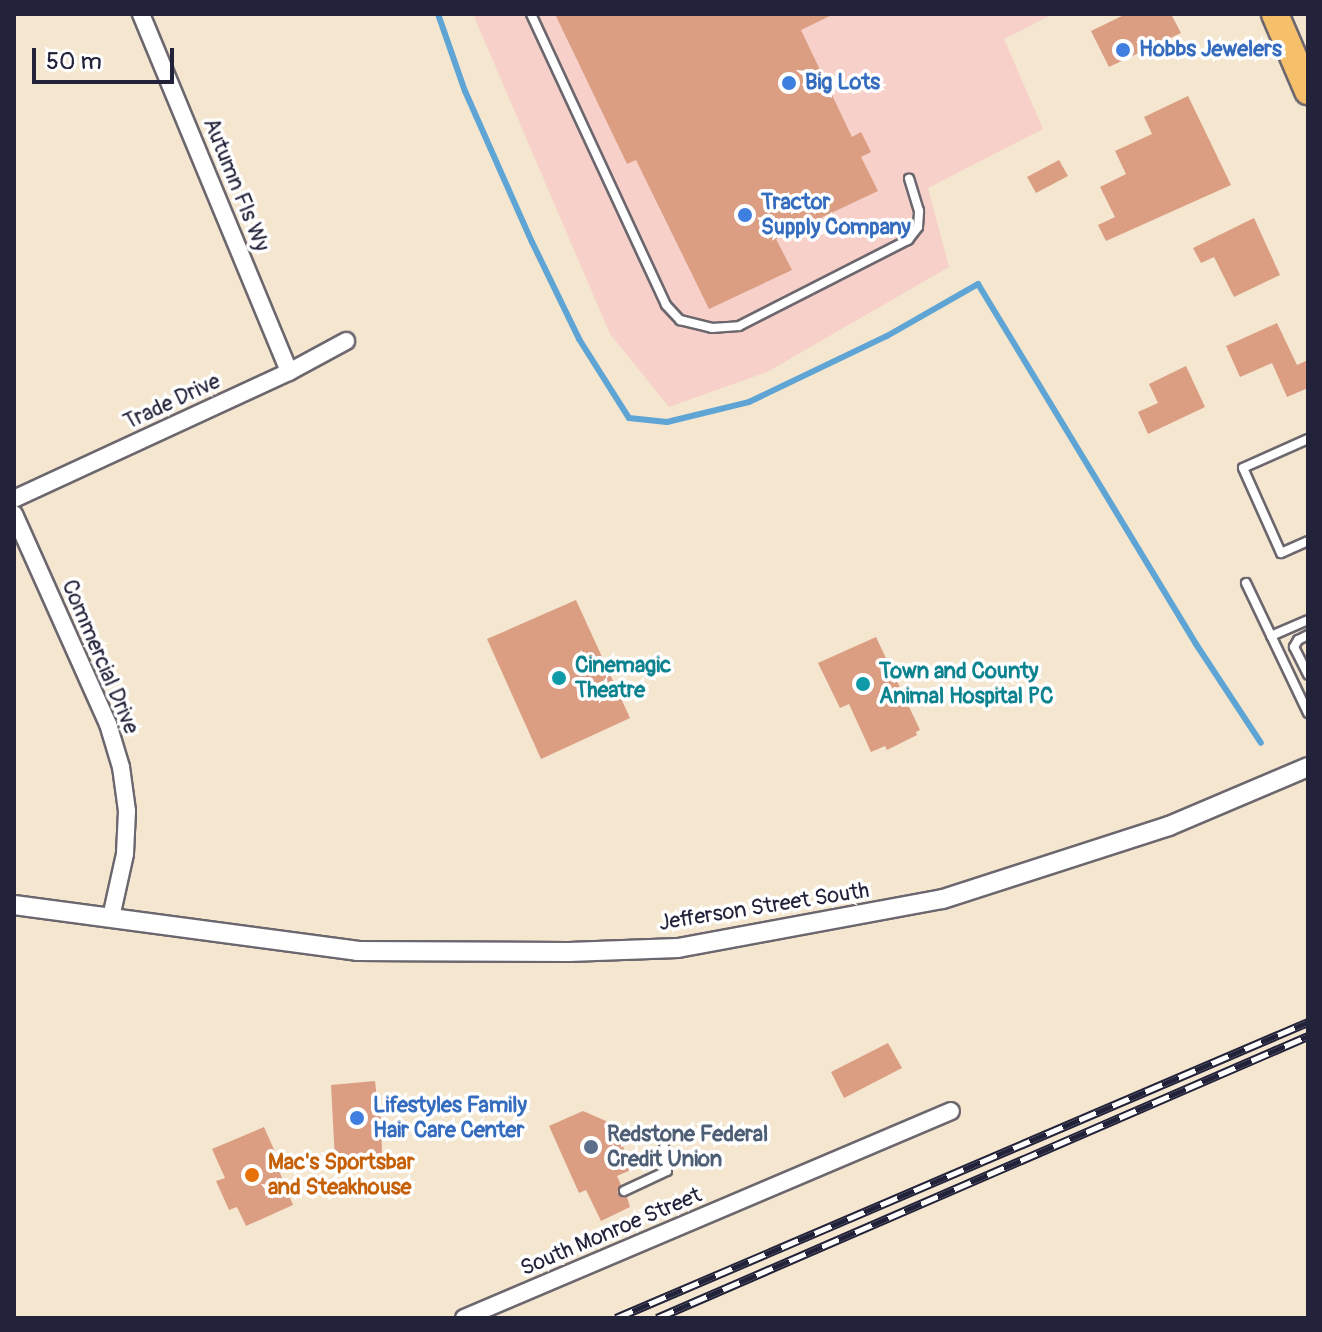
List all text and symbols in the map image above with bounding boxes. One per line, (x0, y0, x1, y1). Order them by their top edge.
scale bar (36, 32, 178, 82)
place label: Hobbs Jewelers (1139, 37, 1282, 63)
marker: Hobbs Jewelers (1114, 41, 1132, 59)
text: 50 m (46, 47, 102, 76)
place label: Big Lots (805, 70, 880, 96)
marker: Big Lots (780, 74, 798, 92)
street label: Autumn Fls Wy (197, 114, 275, 256)
place label: Tractor Supply Company (761, 189, 911, 240)
marker: Tractor Supply Company (736, 206, 754, 224)
street label: Trade Drive (120, 368, 224, 436)
street label: Commercial Drive (56, 576, 144, 738)
place label: Cinemagic Theatre (575, 652, 671, 704)
place label: Town and County Animal Hospital PC (879, 658, 1054, 710)
marker: Cinemagic Theatre (550, 669, 568, 687)
marker: Town and County Animal Hospital PC (854, 675, 872, 693)
street label: Jefferson Street South (657, 877, 871, 937)
place label: Lifestyles Family Hair Care Center (373, 1092, 527, 1144)
marker: Lifestyles Family Hair Care Center (348, 1109, 366, 1127)
place label: Redstone Federal Credit Union (607, 1121, 768, 1172)
marker: Redstone Federal Credit Union (582, 1138, 600, 1156)
place label: Mac's Sportsbar and Steakhouse (268, 1149, 415, 1200)
marker: Mac's Sportsbar and Steakhouse (243, 1166, 261, 1184)
street label: South Monroe Street (517, 1182, 705, 1282)

